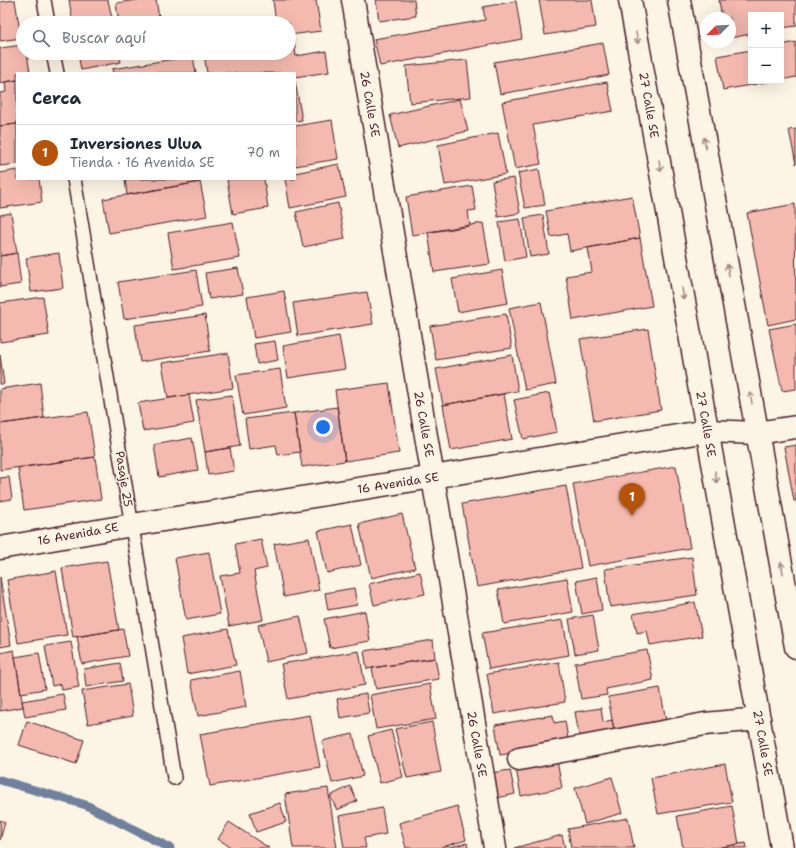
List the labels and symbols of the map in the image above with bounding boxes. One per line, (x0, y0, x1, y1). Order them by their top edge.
north arrow (700, 12, 736, 48)
one-way arrow (634, 32, 642, 45)
street label: 26 Calle SE (356, 70, 384, 138)
street label: 27 Calle SE (635, 71, 663, 139)
one-way arrow (700, 136, 708, 149)
one-way arrow (656, 159, 664, 172)
one-way arrow (724, 264, 732, 277)
one-way arrow (679, 287, 687, 300)
street label: 26 Calle SE (410, 390, 438, 458)
street label: 27 Calle SE (692, 390, 720, 458)
one-way arrow (747, 392, 755, 405)
your location (313, 417, 333, 437)
street label: Pasaje 25 (112, 450, 136, 508)
street label: 16 Avenida SE (356, 469, 440, 497)
one-way arrow (712, 471, 720, 484)
pin: 1 (619, 483, 645, 516)
street label: 16 Avenida SE (36, 519, 120, 549)
one-way arrow (777, 561, 785, 574)
street label: 27 Calle SE (749, 709, 777, 777)
street label: 26 Calle SE (463, 710, 491, 778)

